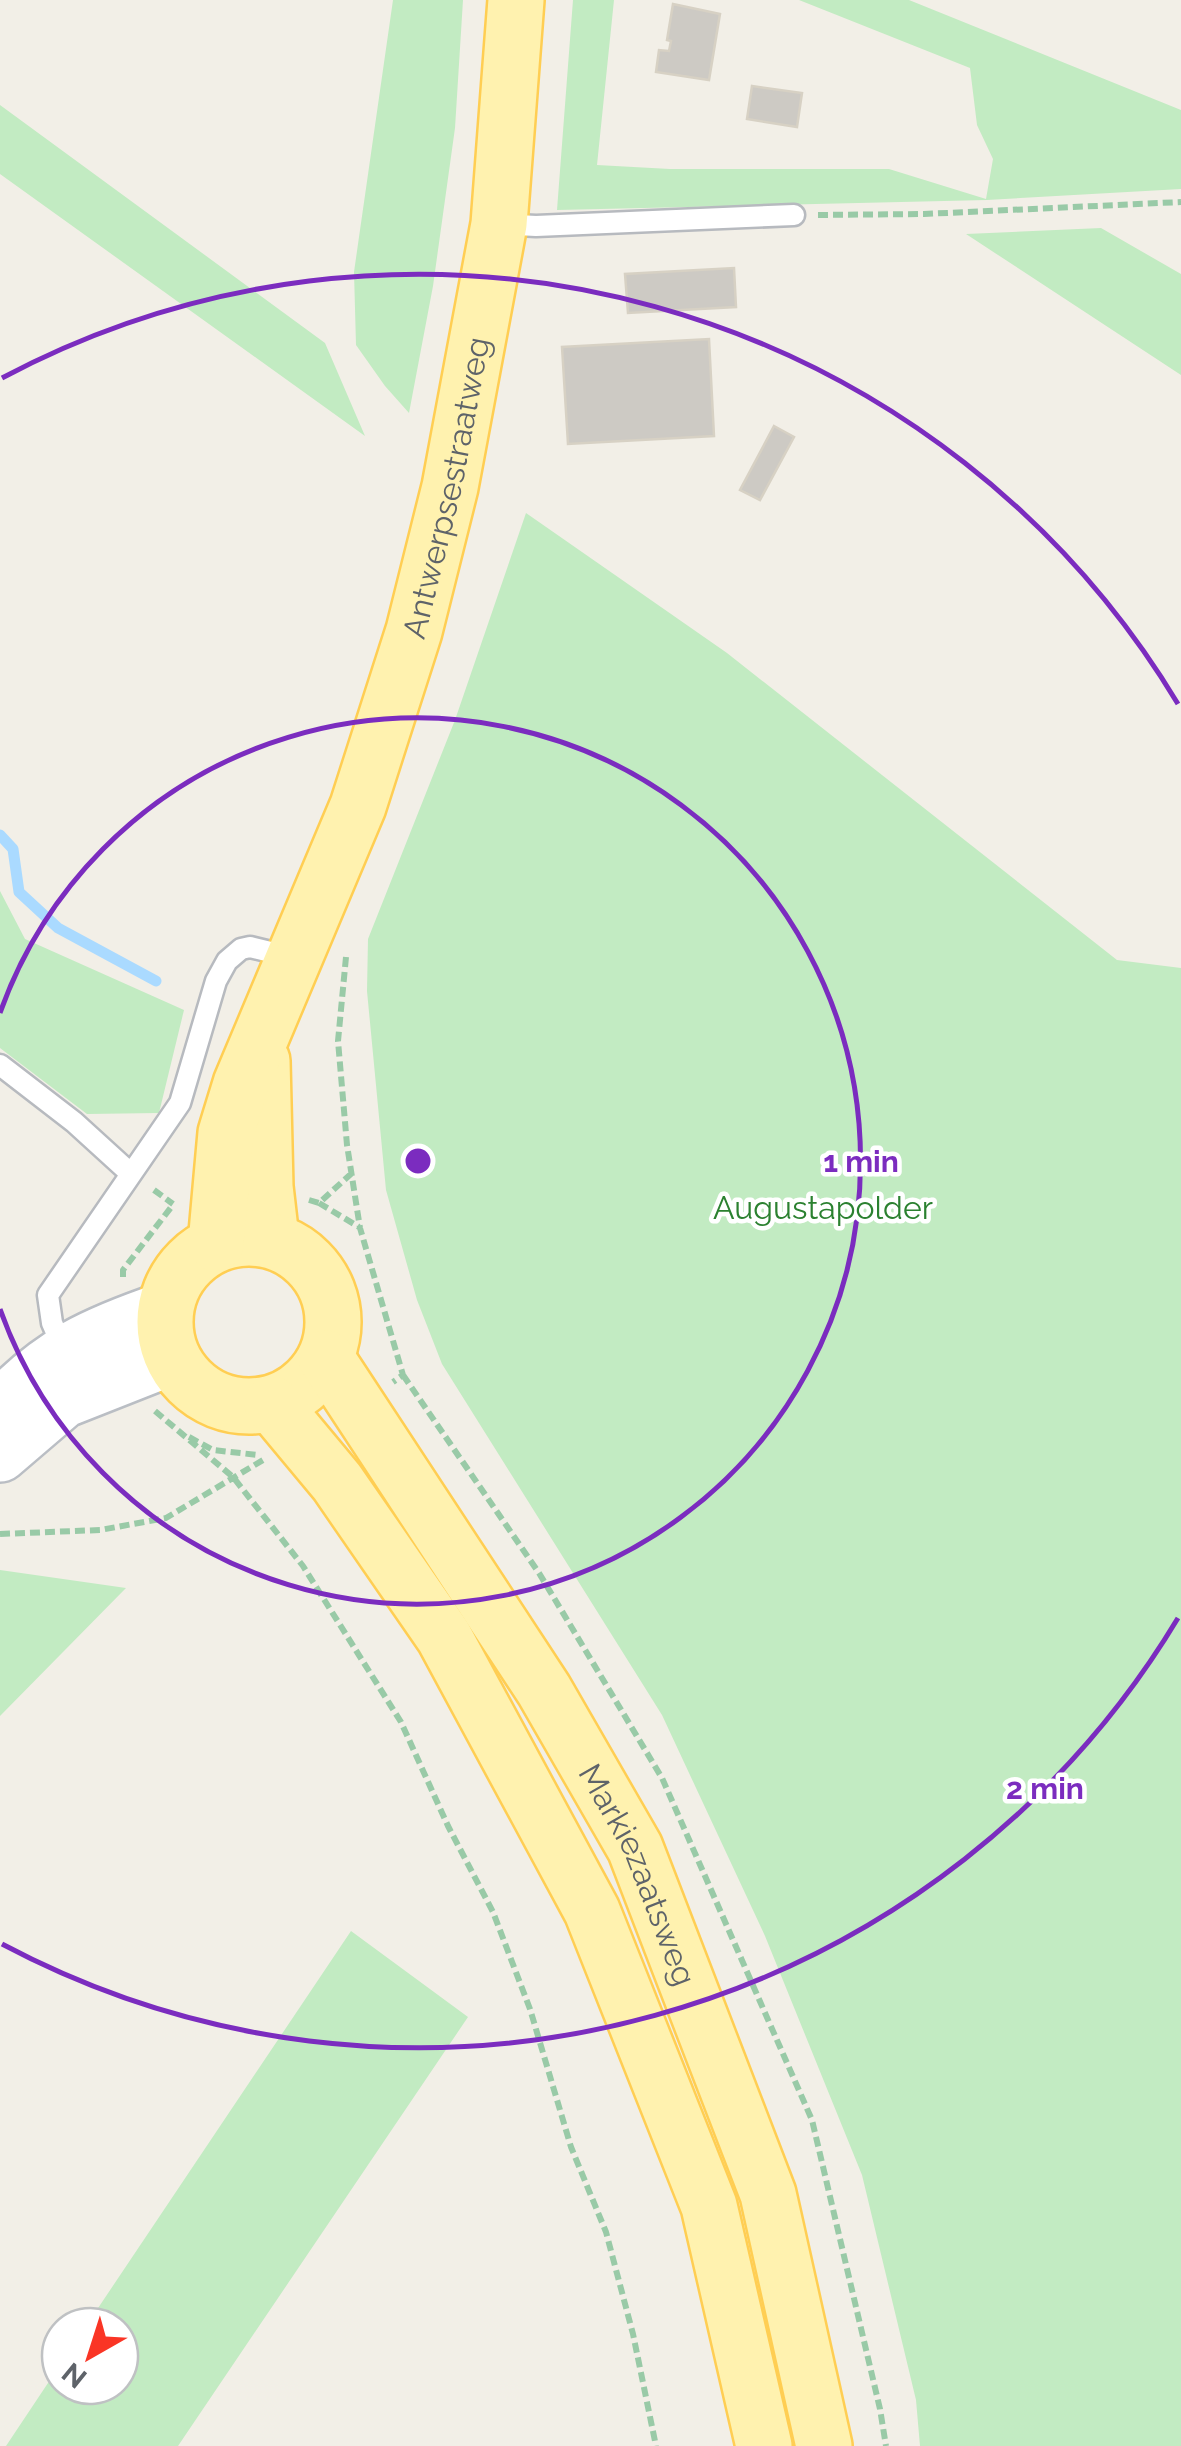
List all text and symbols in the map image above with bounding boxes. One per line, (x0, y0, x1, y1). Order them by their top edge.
street label: Antwerpsestraatweg (394, 334, 496, 642)
centre of rings (400, 1143, 436, 1179)
text: 1 min (823, 1144, 899, 1179)
park label: Augustapolder (713, 1189, 933, 1226)
street label: Markiezaatsweg (572, 1757, 704, 1990)
text: 2 min (1006, 1771, 1084, 1806)
north arrow (40, 2306, 140, 2406)
text: N (56, 2355, 93, 2395)

